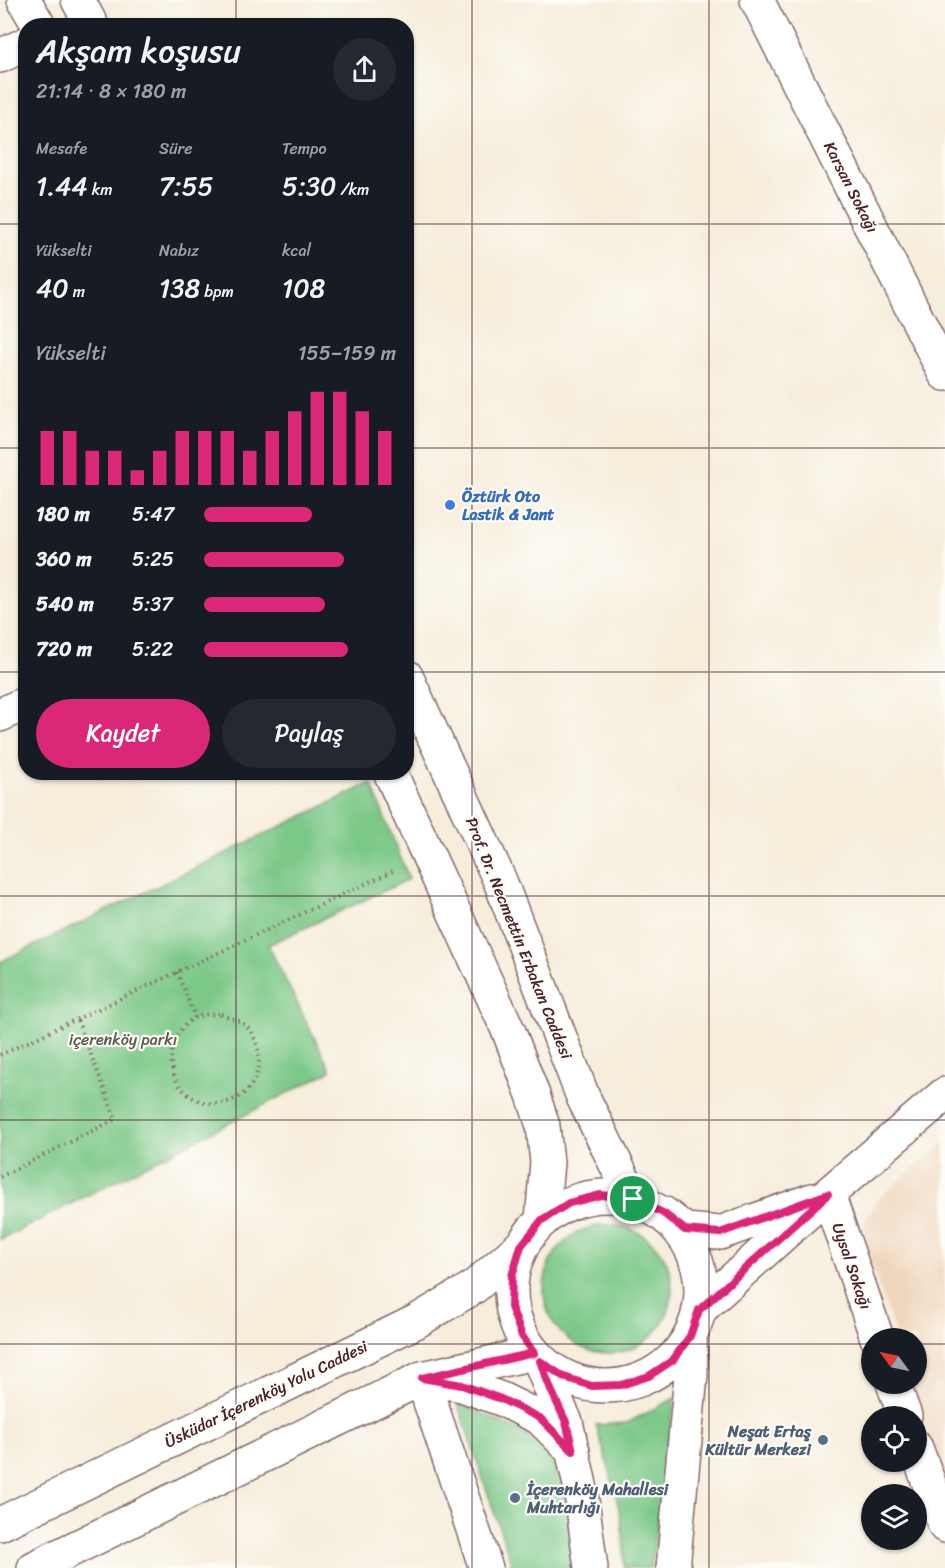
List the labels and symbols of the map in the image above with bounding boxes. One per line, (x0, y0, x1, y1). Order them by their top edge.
street label: Karsan Sokağı (815, 136, 887, 238)
place label: Öztürk Oto Lastik & Jant (461, 482, 554, 529)
marker: Öztürk Oto Lastik & Jant (443, 498, 457, 512)
street label: Prof. Dr. Necmettin Erbakan Caddesi (457, 813, 581, 1064)
park label: içerenköy parkı (69, 1025, 177, 1054)
pin (607, 1173, 658, 1224)
street label: Uysal Sokağı (824, 1219, 880, 1313)
north arrow (861, 1328, 927, 1394)
street label: Üsküdar İçerenköy Yolu Caddesi (159, 1332, 373, 1456)
place label: Neşat Ertaş Kültür Merkezi (704, 1417, 812, 1464)
marker: Neşat Ertaş Kültür Merkezi (816, 1433, 830, 1447)
place label: İçerenköy Mahallesi Muhtarlığı (526, 1475, 670, 1522)
marker: İçerenköy Mahallesi Muhtarlığı (508, 1491, 522, 1505)

